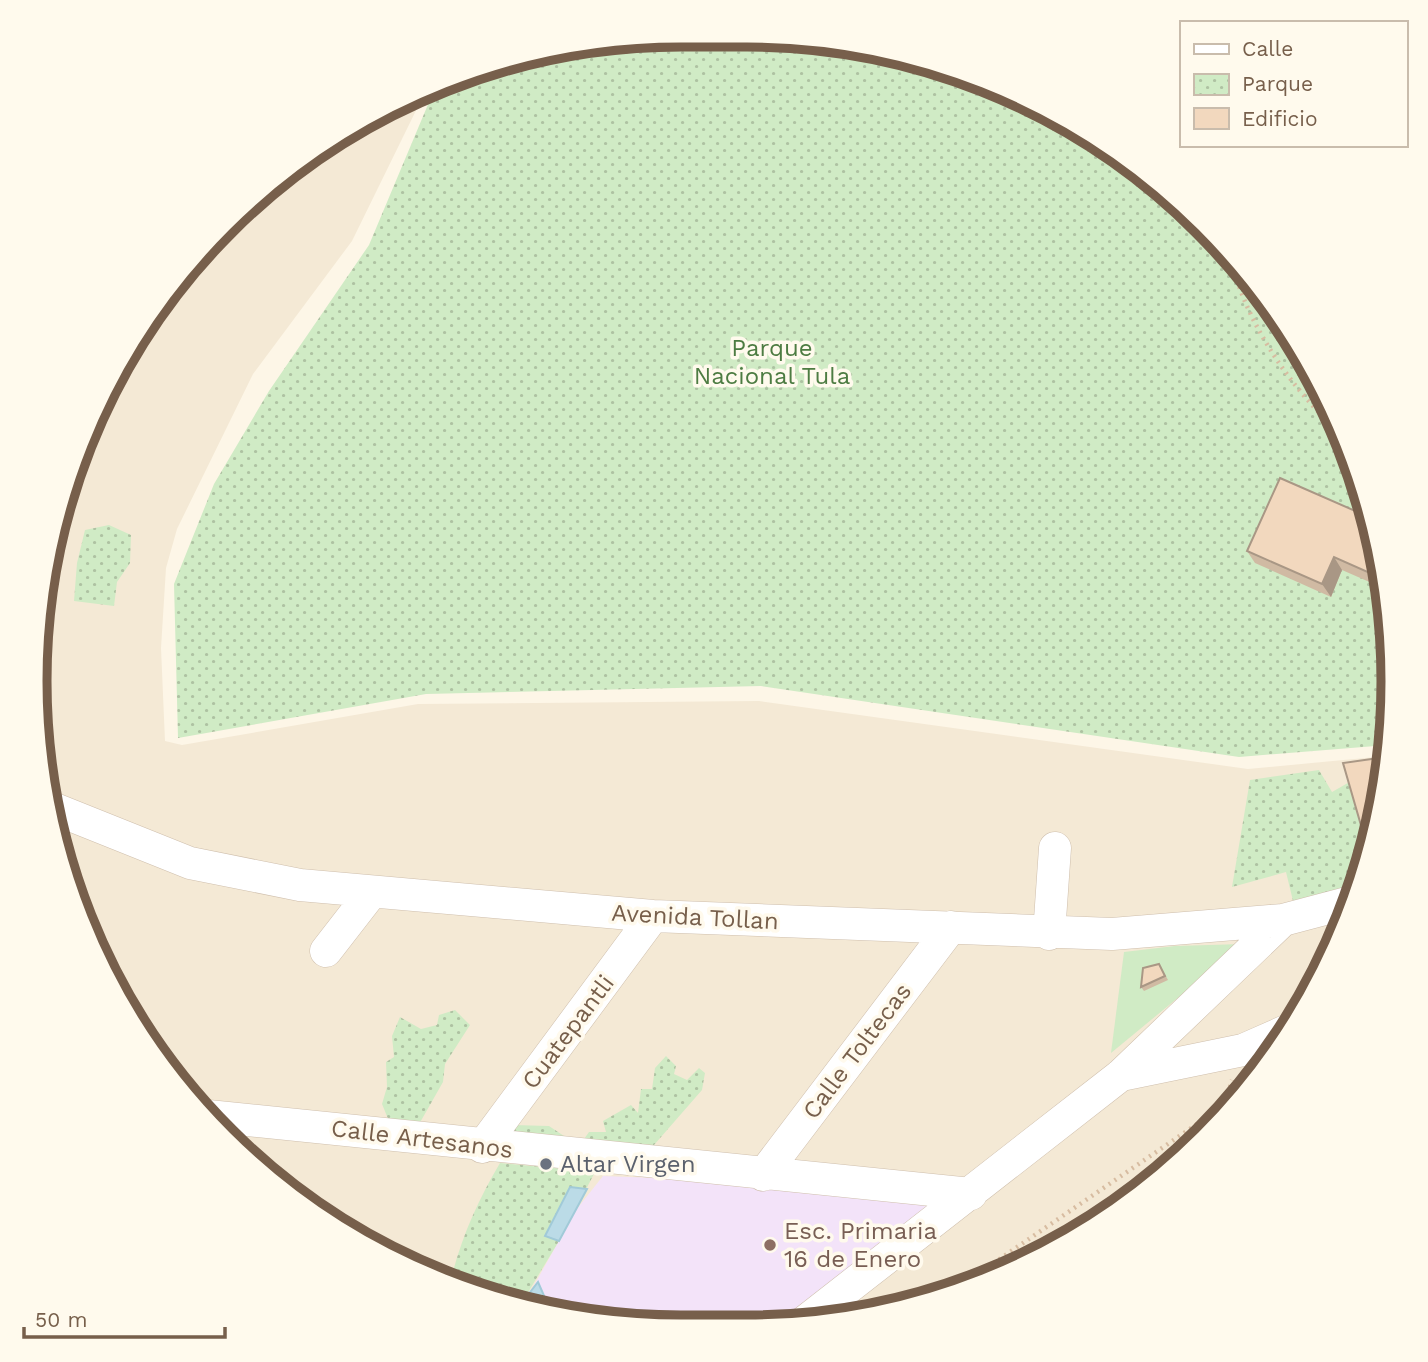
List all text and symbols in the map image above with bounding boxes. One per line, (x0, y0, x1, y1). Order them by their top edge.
legend (1180, 21, 1407, 147)
text: Calle (1242, 36, 1293, 61)
text: Parque (1242, 71, 1313, 96)
text: Edificio (1242, 106, 1318, 131)
park label: Parque Nacional Tula (694, 334, 850, 390)
street label: Avenida Tollan (611, 899, 779, 935)
street label: Cuatepantli (516, 970, 620, 1094)
street label: Calle Toltecas (797, 978, 917, 1124)
street label: Calle Artesanos (330, 1114, 514, 1164)
place label: Altar Virgen (560, 1150, 696, 1178)
marker: Altar Virgen (538, 1156, 554, 1172)
place label: Esc. Primaria 16 de Enero (784, 1217, 937, 1273)
marker: Esc. Primaria 16 de Enero (762, 1237, 778, 1253)
scale bar (24, 1296, 226, 1340)
text: 50 m (35, 1307, 87, 1332)

